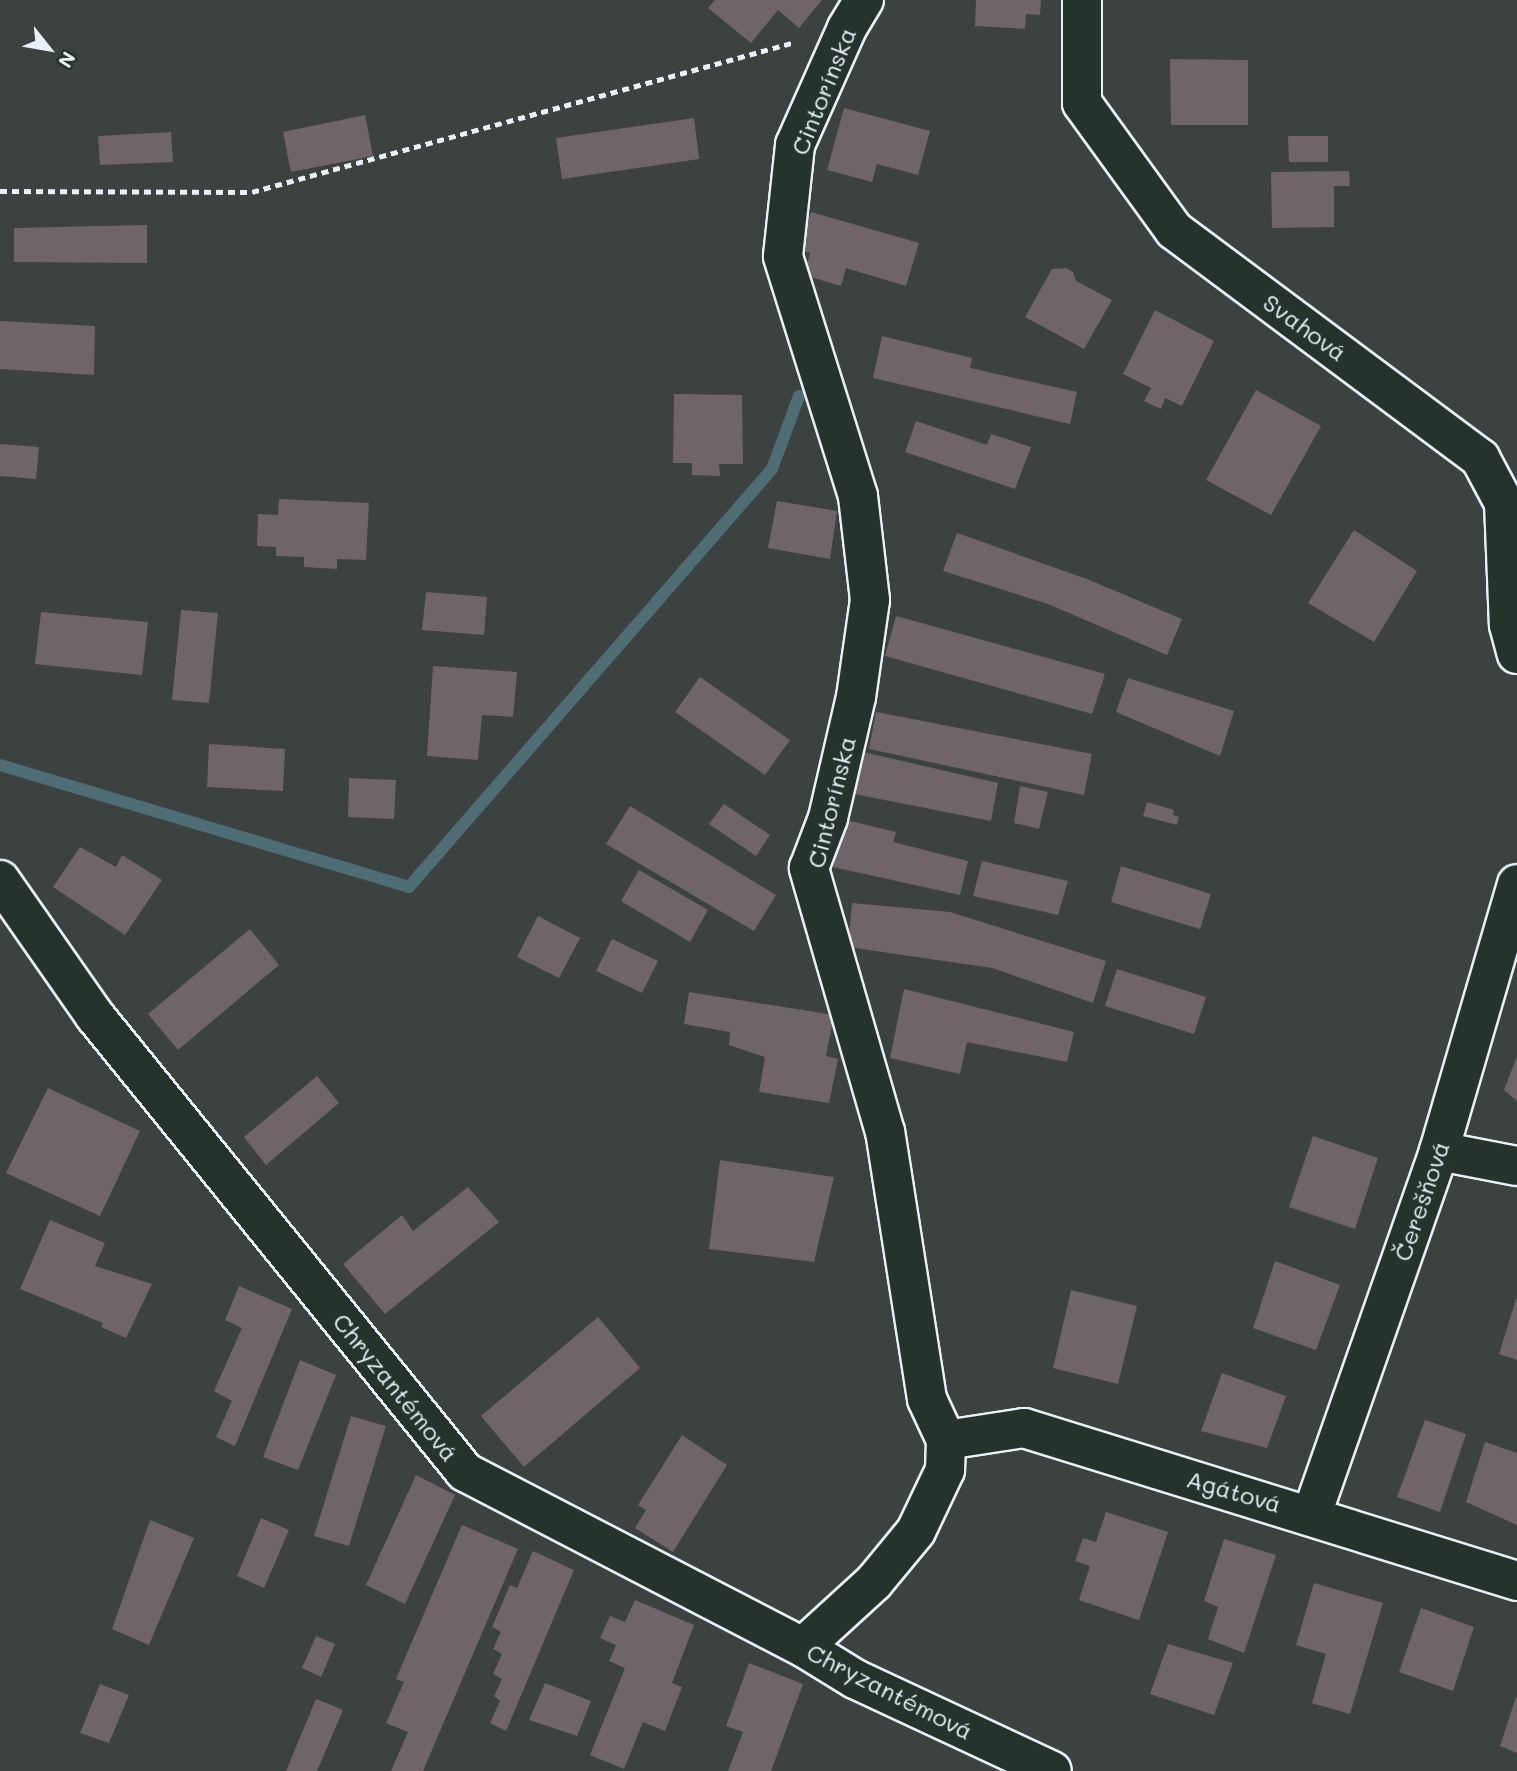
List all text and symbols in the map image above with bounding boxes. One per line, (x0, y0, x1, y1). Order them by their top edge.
north arrow (14, 14, 84, 84)
street label: Cintorínska (784, 23, 862, 159)
text: N (53, 47, 82, 73)
street label: Svahová (1258, 287, 1352, 367)
street label: Cintorínska (801, 733, 861, 871)
street label: Čerešňová (1387, 1137, 1455, 1265)
street label: Chryzantémová (327, 1307, 465, 1467)
street label: Agátová (1183, 1464, 1285, 1518)
street label: Chryzantémová (802, 1637, 978, 1745)

